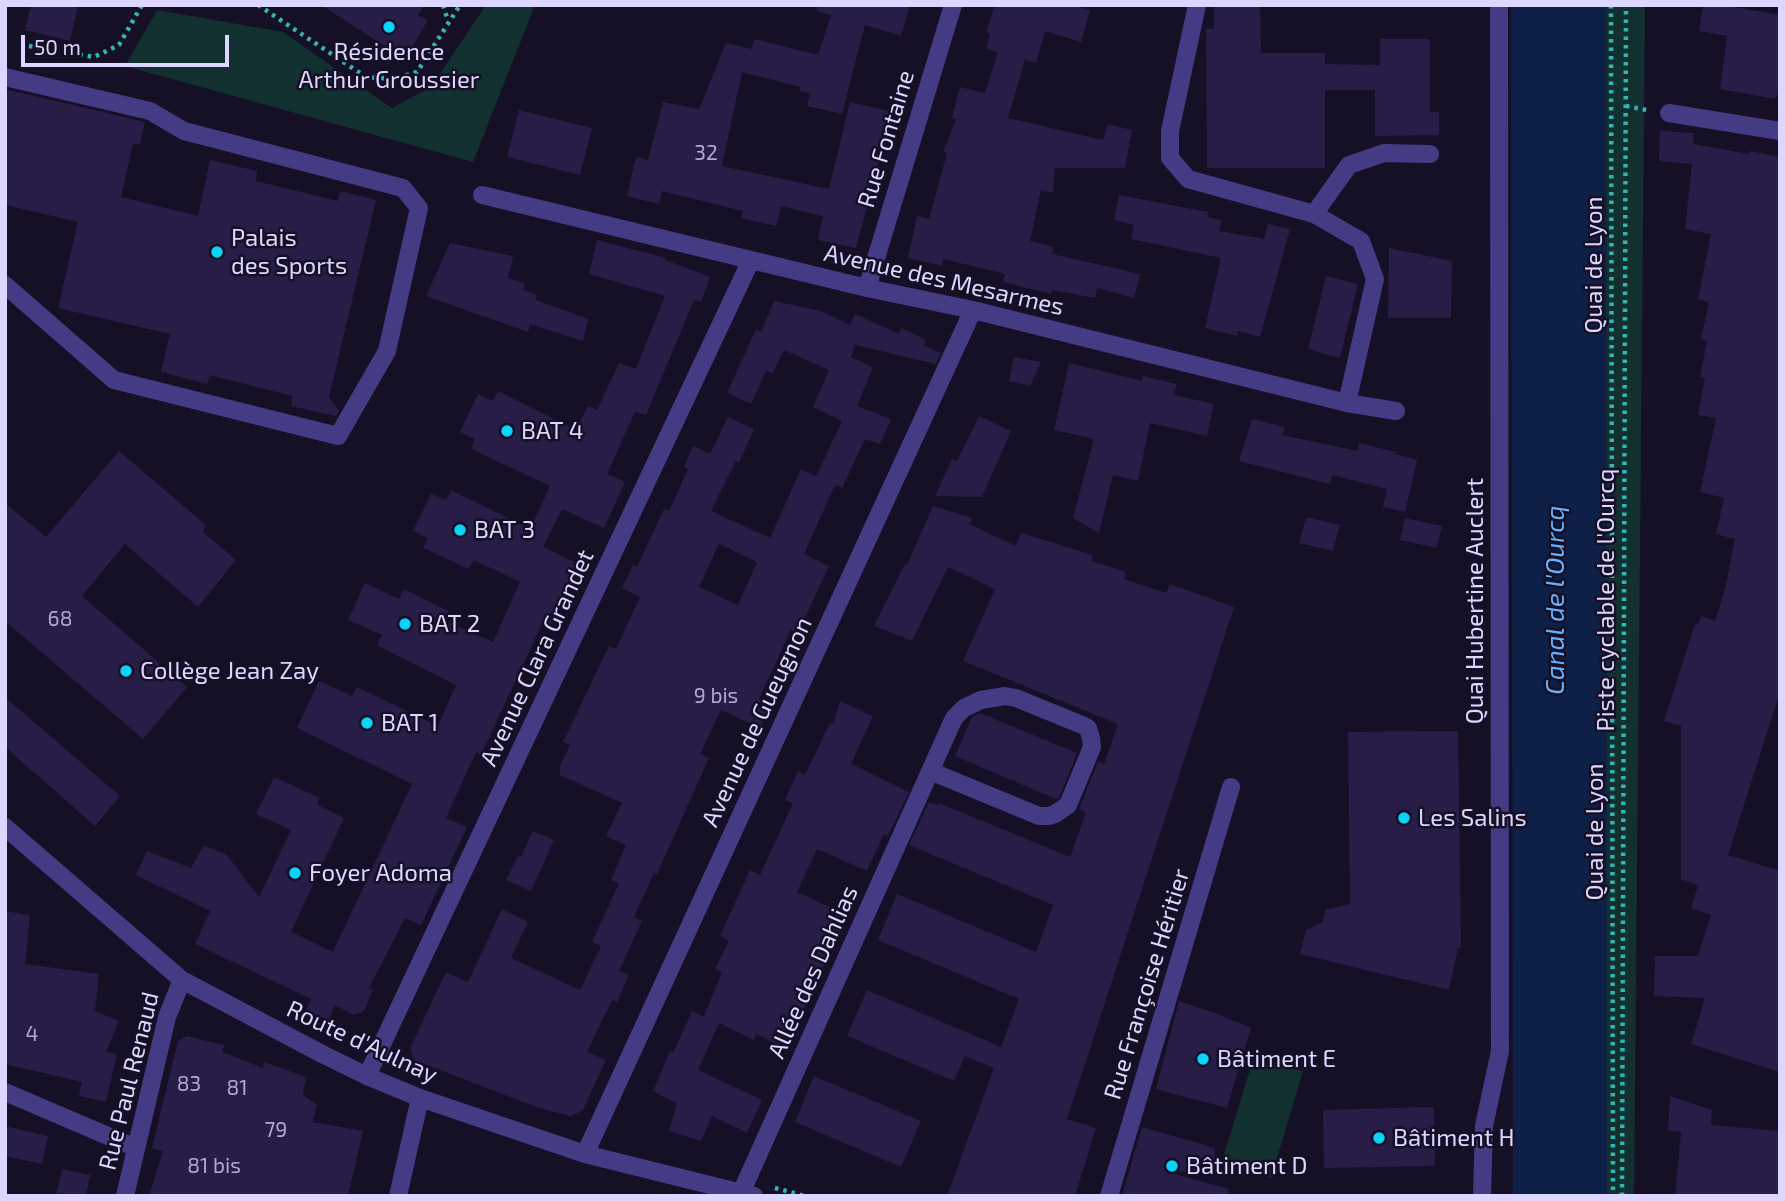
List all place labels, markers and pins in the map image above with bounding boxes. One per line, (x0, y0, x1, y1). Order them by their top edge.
marker: Résidence Arthur Groussier (381, 19, 397, 35)
place label: Résidence Arthur Groussier (299, 38, 479, 94)
place label: Palais des Sports (231, 224, 347, 280)
marker: Palais des Sports (209, 244, 225, 260)
place label: BAT 4 (521, 417, 583, 445)
marker: BAT 4 (499, 423, 515, 439)
place label: BAT 3 (474, 516, 535, 544)
marker: BAT 3 (452, 522, 468, 538)
place label: BAT 2 (419, 610, 480, 638)
marker: BAT 2 (397, 616, 413, 632)
place label: Collège Jean Zay (140, 657, 319, 685)
marker: Collège Jean Zay (118, 663, 134, 679)
place label: BAT 1 (381, 709, 438, 737)
marker: BAT 1 (359, 715, 375, 731)
place label: Les Salins (1418, 804, 1527, 832)
marker: Les Salins (1396, 810, 1412, 826)
place label: Foyer Adoma (309, 859, 452, 887)
marker: Foyer Adoma (287, 865, 303, 881)
place label: Bâtiment E (1217, 1045, 1336, 1073)
marker: Bâtiment E (1195, 1051, 1211, 1067)
place label: Bâtiment H (1393, 1124, 1515, 1152)
marker: Bâtiment H (1371, 1130, 1387, 1146)
place label: Bâtiment D (1186, 1152, 1307, 1180)
marker: Bâtiment D (1164, 1158, 1180, 1174)

